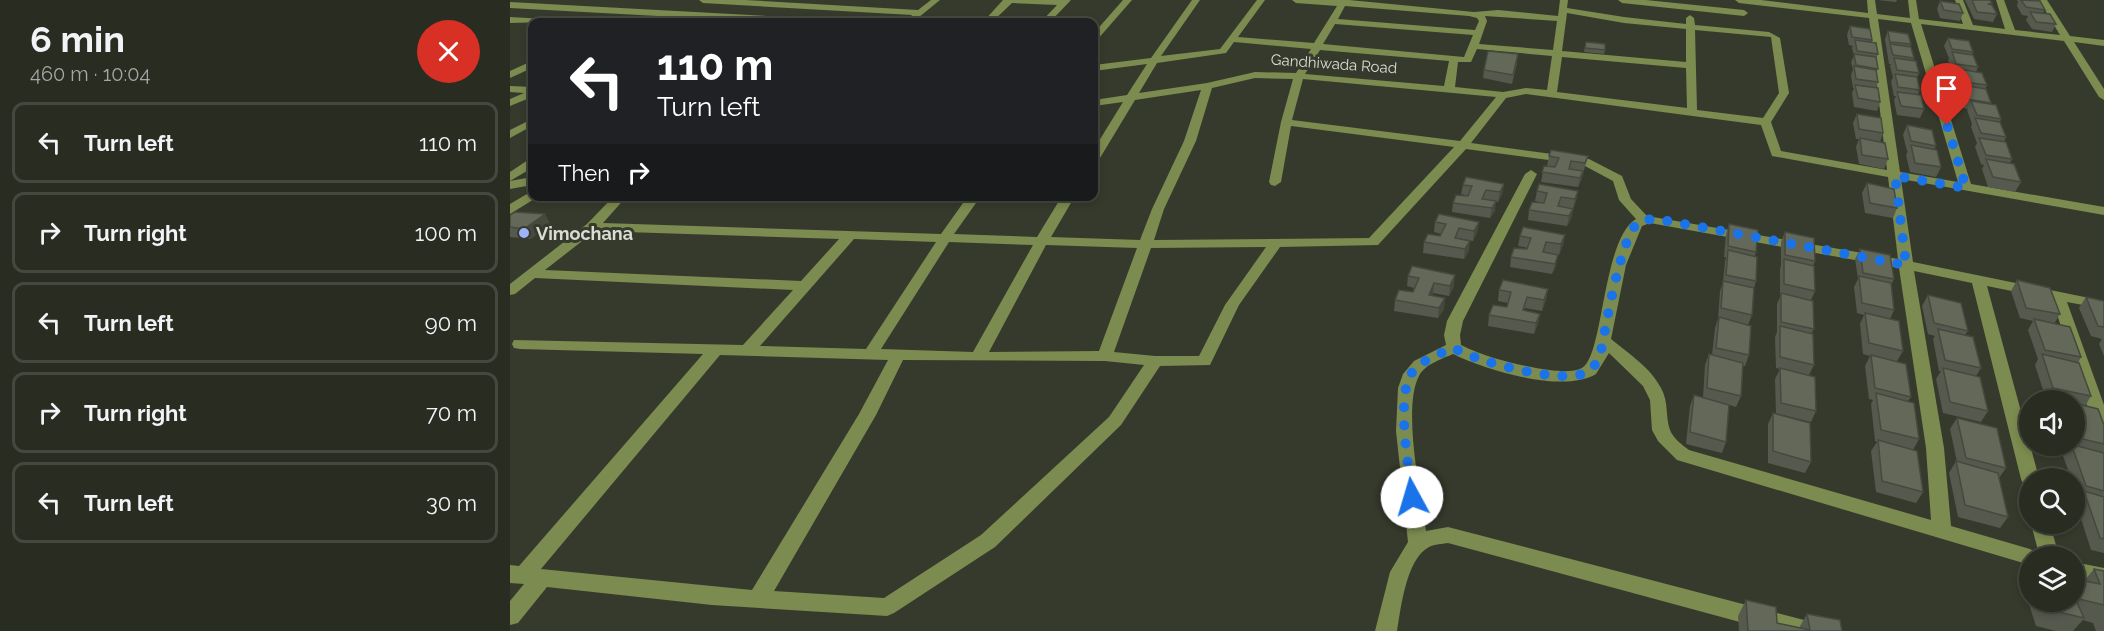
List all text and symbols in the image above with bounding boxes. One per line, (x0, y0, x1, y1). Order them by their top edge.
text: 6 min (30, 18, 125, 60)
button: close (417, 20, 480, 83)
text: 110 m (657, 41, 773, 90)
icon: left (558, 42, 636, 120)
street label: Gandhiwada Road (1270, 51, 1398, 77)
text: 460 m · 10:04 (30, 62, 150, 86)
pin (1921, 63, 1972, 125)
icon: arrive (1930, 72, 1963, 105)
text: Turn left (657, 91, 760, 122)
icon: left (33, 126, 66, 159)
text: Turn left (84, 130, 174, 156)
text: 110 m (419, 130, 477, 156)
icon: right (622, 156, 655, 189)
text: Then (558, 160, 610, 186)
icon: right (33, 216, 66, 249)
text: Turn right (84, 220, 187, 246)
text: 100 m (415, 220, 477, 246)
place label: Vimochana (536, 223, 633, 244)
marker: Vimochana (517, 226, 531, 240)
icon: left (33, 306, 66, 339)
text: Turn left (84, 310, 174, 336)
text: 90 m (425, 310, 477, 336)
map controls (2019, 390, 2085, 612)
button: sound (2019, 390, 2085, 456)
icon: right (33, 396, 66, 429)
text: Turn right (84, 400, 187, 426)
text: 70 m (426, 400, 477, 426)
position arrow (1380, 465, 1444, 529)
button: search (2019, 468, 2085, 534)
icon: left (33, 486, 66, 519)
text: Turn left (84, 490, 174, 516)
text: 30 m (426, 490, 477, 516)
button: layers (2019, 546, 2085, 612)

